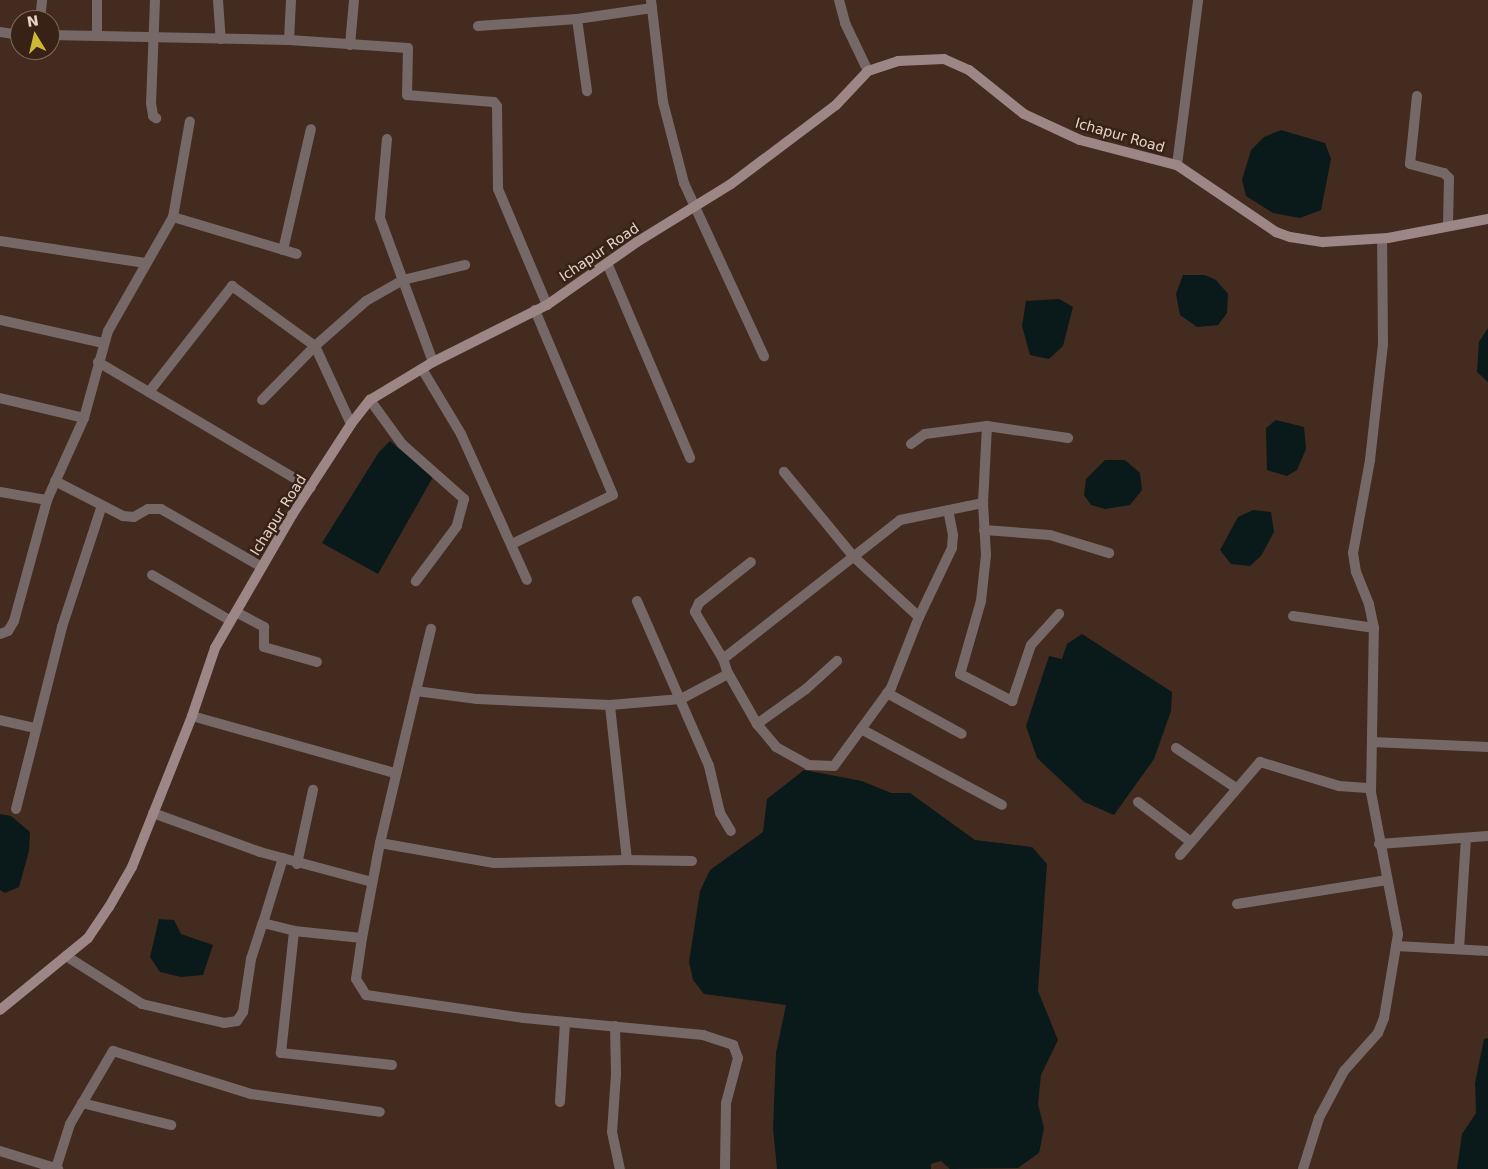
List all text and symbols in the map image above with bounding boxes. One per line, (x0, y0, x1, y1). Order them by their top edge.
north arrow (10, 10, 60, 60)
text: N (26, 12, 40, 30)
street label: Ichapur Road (1073, 114, 1167, 156)
street label: Ichapur Road (556, 219, 642, 285)
street label: Ichapur Road (246, 471, 310, 559)

